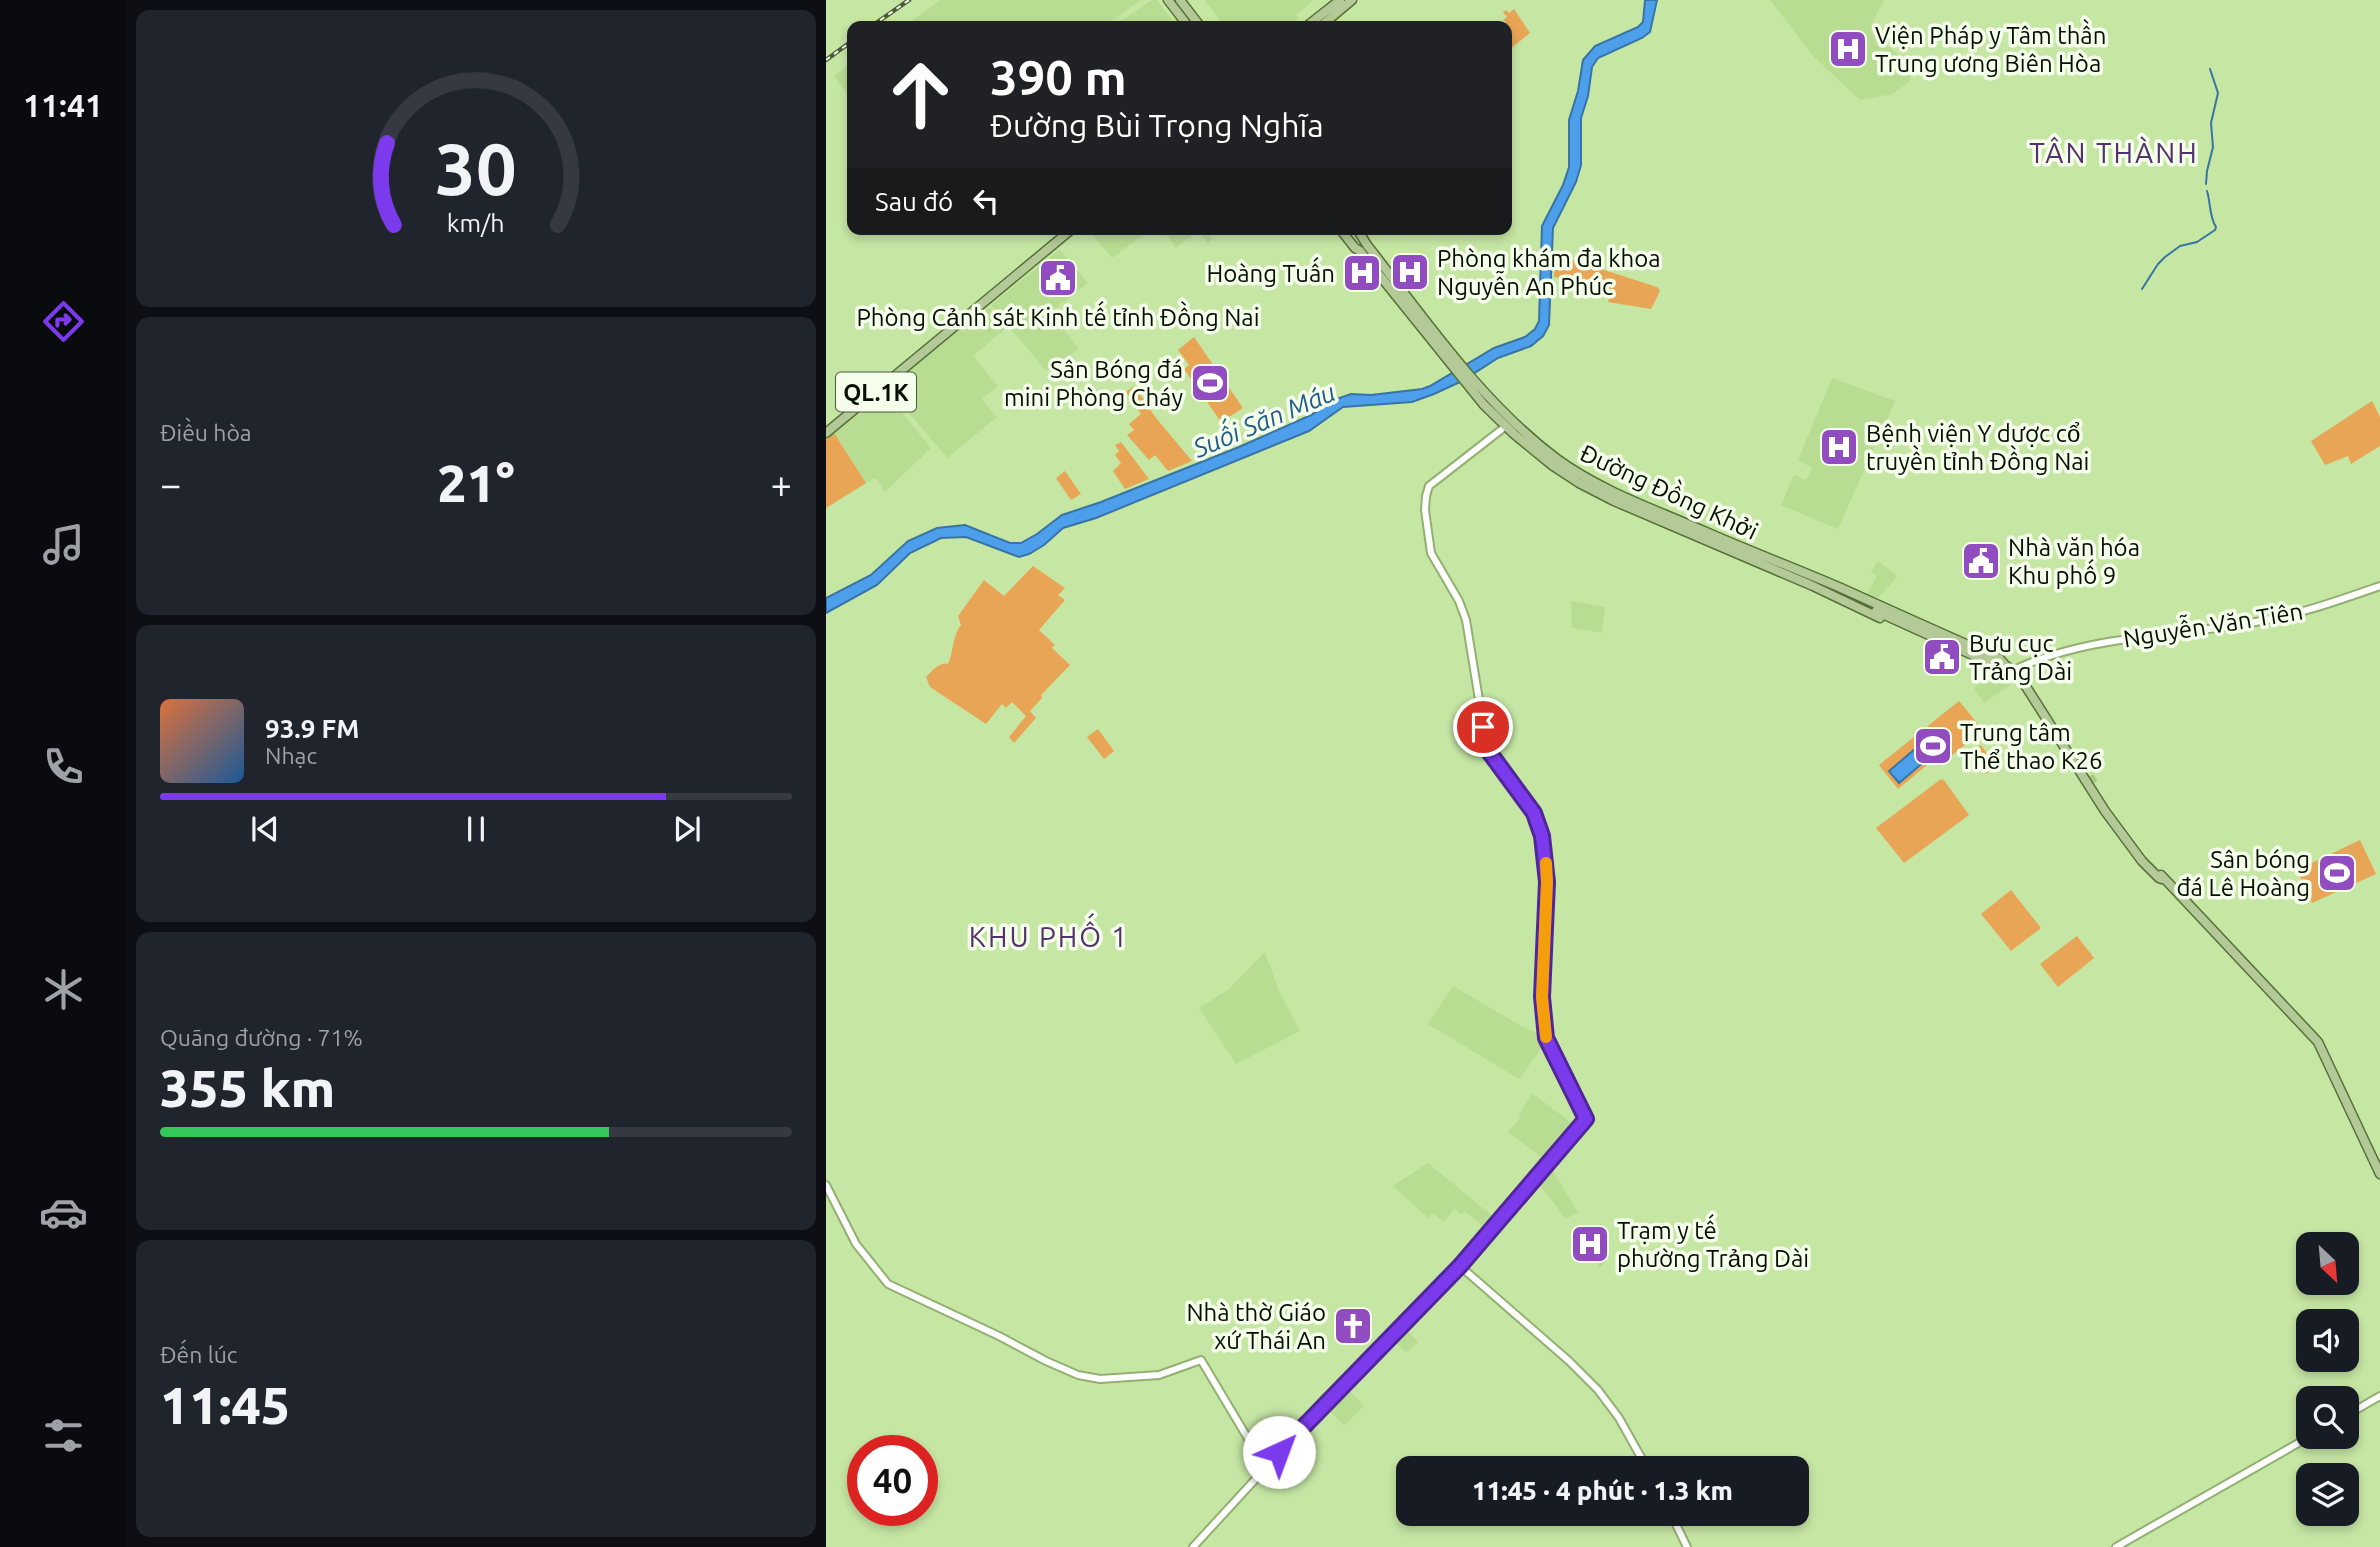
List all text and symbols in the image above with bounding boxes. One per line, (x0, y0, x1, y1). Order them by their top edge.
place label: Viện Pháp y Tâm thần Trung ương Biên Hòa (1875, 18, 2106, 77)
hospital icon: Viện Pháp y Tâm thần Trung ương Biên Hòa (1827, 28, 1869, 70)
icon: ahead (875, 49, 966, 140)
text: 390 m (990, 49, 1127, 104)
text: 11:41 (23, 87, 103, 123)
text: Đường Bùi Trọng Nghĩa (990, 107, 1324, 143)
text: 30 (435, 127, 517, 209)
district label: TÂN THÀNH (2029, 136, 2199, 168)
icon: left (967, 182, 1005, 220)
text: Sau đó (875, 187, 953, 216)
text: km/h (447, 209, 505, 237)
place label: Phòng khám đa khoa Nguyễn An Phúc (1437, 245, 1661, 300)
hospital icon: Phòng khám đa khoa Nguyễn An Phúc (1389, 251, 1431, 293)
hospital icon: Hoàng Tuấn (1341, 252, 1383, 294)
place label: Hoàng Tuấn (1206, 256, 1335, 287)
public building icon: Phòng Cảnh sát Kinh tế tỉnh Đồng Nai (1037, 257, 1079, 299)
icon: directions (39, 297, 88, 346)
place label: Phòng Cảnh sát Kinh tế tỉnh Đồng Nai (857, 300, 1260, 331)
place label: Sân Bóng đá mini Phòng Cháy (1004, 356, 1183, 411)
sports icon: Sân Bóng đá mini Phòng Cháy (1189, 362, 1231, 404)
road number: QL.1K (836, 372, 916, 412)
water label: Suối Săn Máu (1186, 374, 1339, 463)
text: Điều hòa (160, 420, 252, 445)
place label: Bệnh viện Y dược cổ truyền tỉnh Đồng Nai (1866, 420, 2089, 475)
hospital icon: Bệnh viện Y dược cổ truyền tỉnh Đồng Nai (1818, 426, 1860, 468)
street label: Đường Đồng Khởi (1576, 435, 1764, 545)
text: 21° (437, 454, 515, 512)
text: − (160, 463, 181, 505)
text: + (771, 463, 792, 505)
icon: music (39, 520, 88, 569)
place label: Nhà văn hóa Khu phố 9 (2008, 534, 2140, 589)
public building icon: Nhà văn hóa Khu phố 9 (1960, 540, 2002, 582)
street label: Nguyễn Văn Tiên (2121, 595, 2305, 653)
place label: Bưu cục Trảng Dài (1969, 630, 2072, 685)
public building icon: Bưu cục Trảng Dài (1921, 636, 1963, 678)
pin (1453, 697, 1513, 757)
icon: arrive (1464, 708, 1502, 746)
text: 93.9 FM (265, 714, 359, 743)
place label: Trung tâm Thể thao K26 (1960, 719, 2103, 774)
sports icon: Trung tâm Thể thao K26 (1912, 725, 1954, 767)
icon: phone (39, 742, 88, 791)
text: Nhạc (265, 743, 317, 768)
icon: previous (246, 810, 284, 848)
icon: pause (457, 810, 495, 848)
icon: next (668, 810, 706, 848)
place label: Sân bóng đá Lê Hoàng (2177, 846, 2310, 901)
sports icon: Sân bóng đá Lê Hoàng (2316, 852, 2358, 894)
district label: KHU PHỐ 1 (969, 913, 1129, 952)
icon: climate (39, 965, 88, 1014)
text: Quãng đường · 71% (160, 1025, 363, 1050)
text: 355 km (160, 1059, 335, 1117)
icon: car (39, 1188, 88, 1237)
place label: Trạm y tế phường Trảng Dài (1617, 1213, 1809, 1272)
hospital icon: Trạm y tế phường Trảng Dài (1569, 1223, 1611, 1265)
north arrow (2296, 1232, 2359, 1295)
map controls (2296, 1232, 2359, 1526)
place label: Nhà thờ Giáo xứ Thái An (1186, 1299, 1326, 1354)
church icon: Nhà thờ Giáo xứ Thái An (1332, 1305, 1374, 1347)
button: sound (2296, 1309, 2359, 1372)
text: Đến lúc (160, 1342, 238, 1367)
text: 11:45 (160, 1376, 290, 1434)
button: search (2296, 1386, 2359, 1449)
icon: filters (39, 1411, 88, 1460)
position arrow (1242, 1415, 1316, 1489)
speed limit sign: 40 (847, 1435, 938, 1526)
button: layers (2296, 1463, 2359, 1526)
text: 11:45 · 4 phút · 1.3 km (1472, 1476, 1733, 1505)

